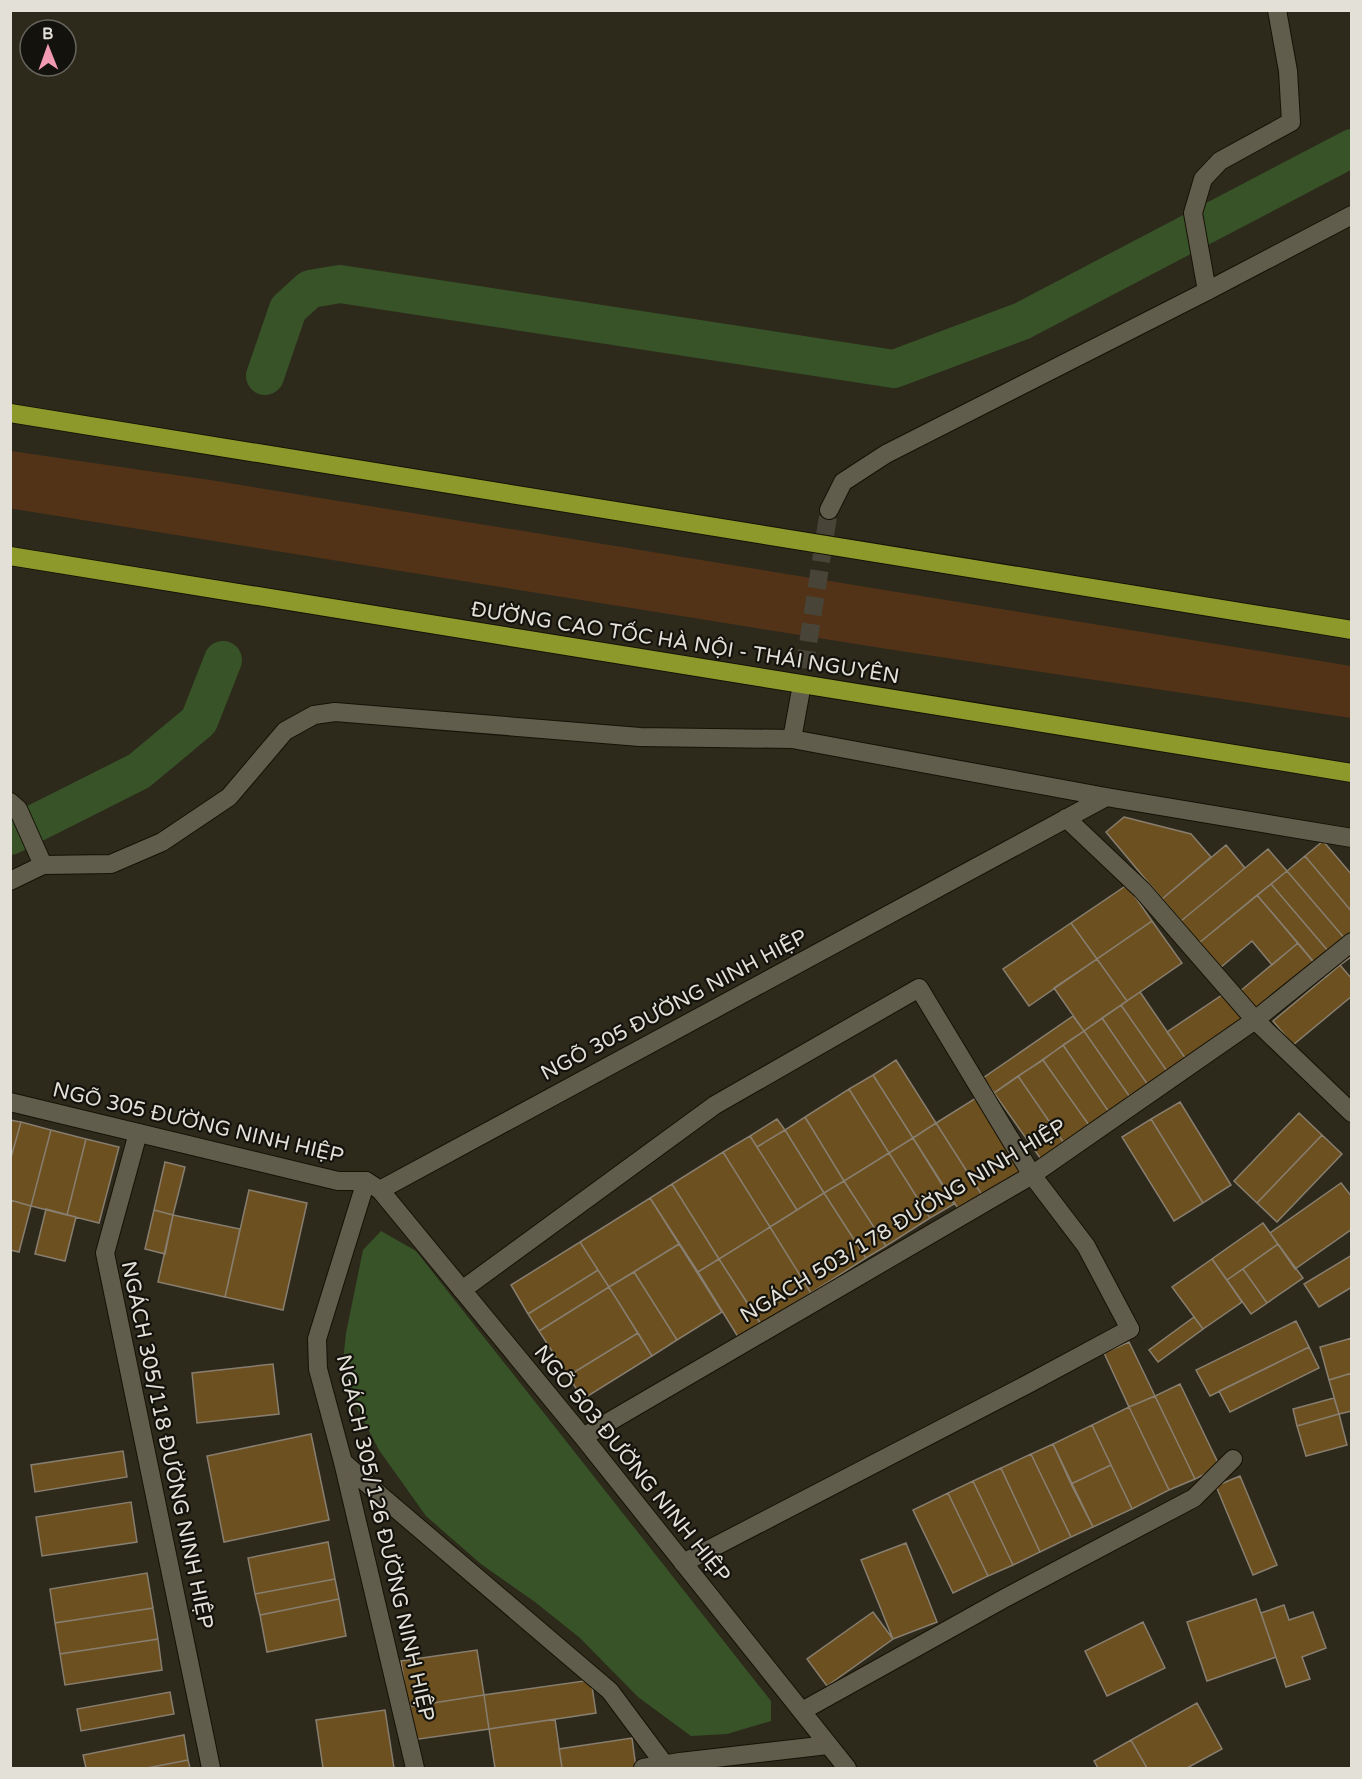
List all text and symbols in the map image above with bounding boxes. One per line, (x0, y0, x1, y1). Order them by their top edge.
north arrow (18, 18, 78, 78)
text: B (42, 24, 53, 44)
street label: ĐƯỜNG CAO TỐC HÀ NỘI - THÁI NGUYÊN (469, 595, 901, 689)
street label: NGÕ 305 ĐƯỜNG NINH HIỆP (537, 924, 811, 1086)
street label: NGÕ 305 ĐƯỜNG NINH HIỆP (50, 1077, 346, 1169)
street label: NGÁCH 503/178 ĐƯỜNG NINH HIỆP (736, 1114, 1070, 1328)
street label: NGÁCH 305/118 ĐƯỜNG NINH HIỆP (116, 1259, 218, 1631)
street label: NGÕ 503 ĐƯỜNG NINH HIỆP (529, 1340, 735, 1588)
street label: NGÁCH 305/126 ĐƯỜNG NINH HIỆP (331, 1352, 439, 1724)

